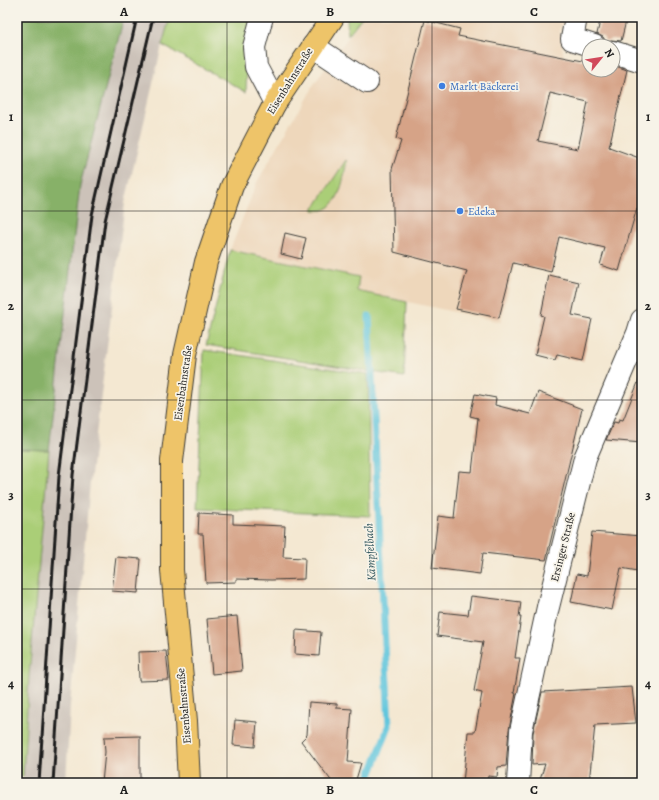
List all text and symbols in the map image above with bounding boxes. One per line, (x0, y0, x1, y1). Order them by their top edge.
text: A (119, 3, 129, 20)
text: B (326, 3, 334, 20)
text: C (530, 3, 538, 20)
north arrow (581, 38, 621, 78)
street label: Eisenbahnstraße (264, 45, 317, 117)
text: N (601, 46, 618, 60)
place label: Markt Bäckerei (450, 79, 519, 94)
marker: Markt Bäckerei (437, 81, 447, 91)
text: 1 (9, 108, 14, 125)
text: 1 (646, 108, 651, 125)
place label: Edeka (468, 204, 496, 219)
marker: Edeka (455, 206, 465, 216)
text: 2 (8, 297, 15, 314)
text: 2 (645, 297, 652, 314)
street label: Eisenbahnstraße (170, 344, 196, 422)
text: 3 (8, 486, 14, 503)
text: 3 (645, 486, 651, 503)
street label: Ersinger Straße (547, 511, 579, 583)
water label: Kämpfelbach (360, 523, 380, 581)
street label: Eisenbahnstraße (173, 667, 195, 745)
text: 4 (8, 675, 14, 692)
text: 4 (645, 675, 651, 692)
text: A (119, 781, 129, 798)
text: B (326, 781, 334, 798)
text: C (530, 781, 538, 798)

